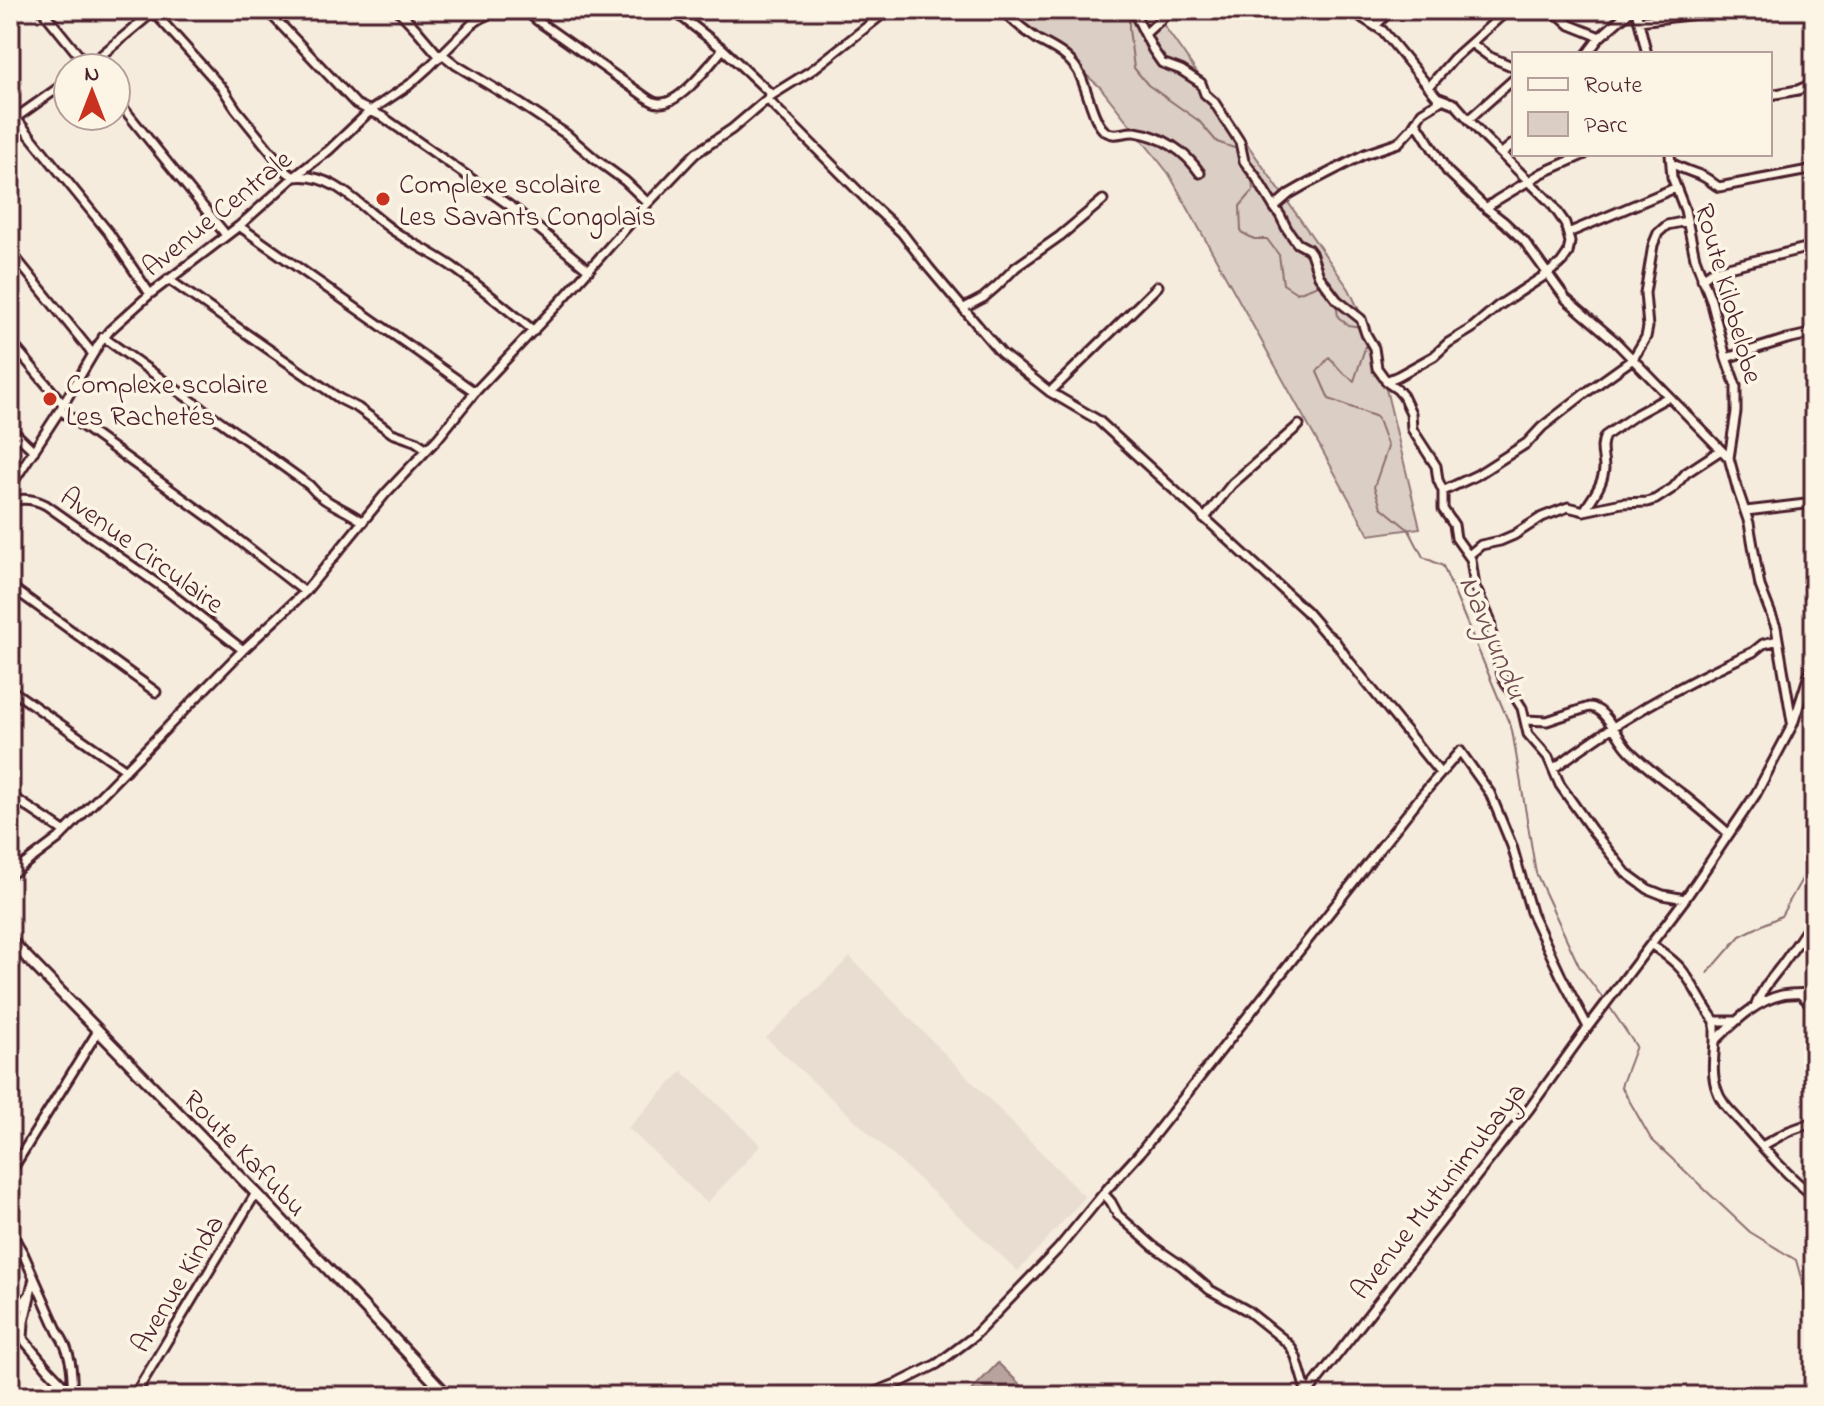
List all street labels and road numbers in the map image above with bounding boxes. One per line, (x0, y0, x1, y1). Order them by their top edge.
street label: Avenue Centrale (134, 141, 303, 288)
street label: Route Kilobelobe (1681, 199, 1772, 389)
street label: Avenue Circulaire (50, 478, 232, 626)
street label: Avenue Mutunimubaya (1342, 1075, 1538, 1310)
street label: Route Kafubu (172, 1081, 315, 1227)
street label: Avenue Kinda (122, 1208, 236, 1361)

